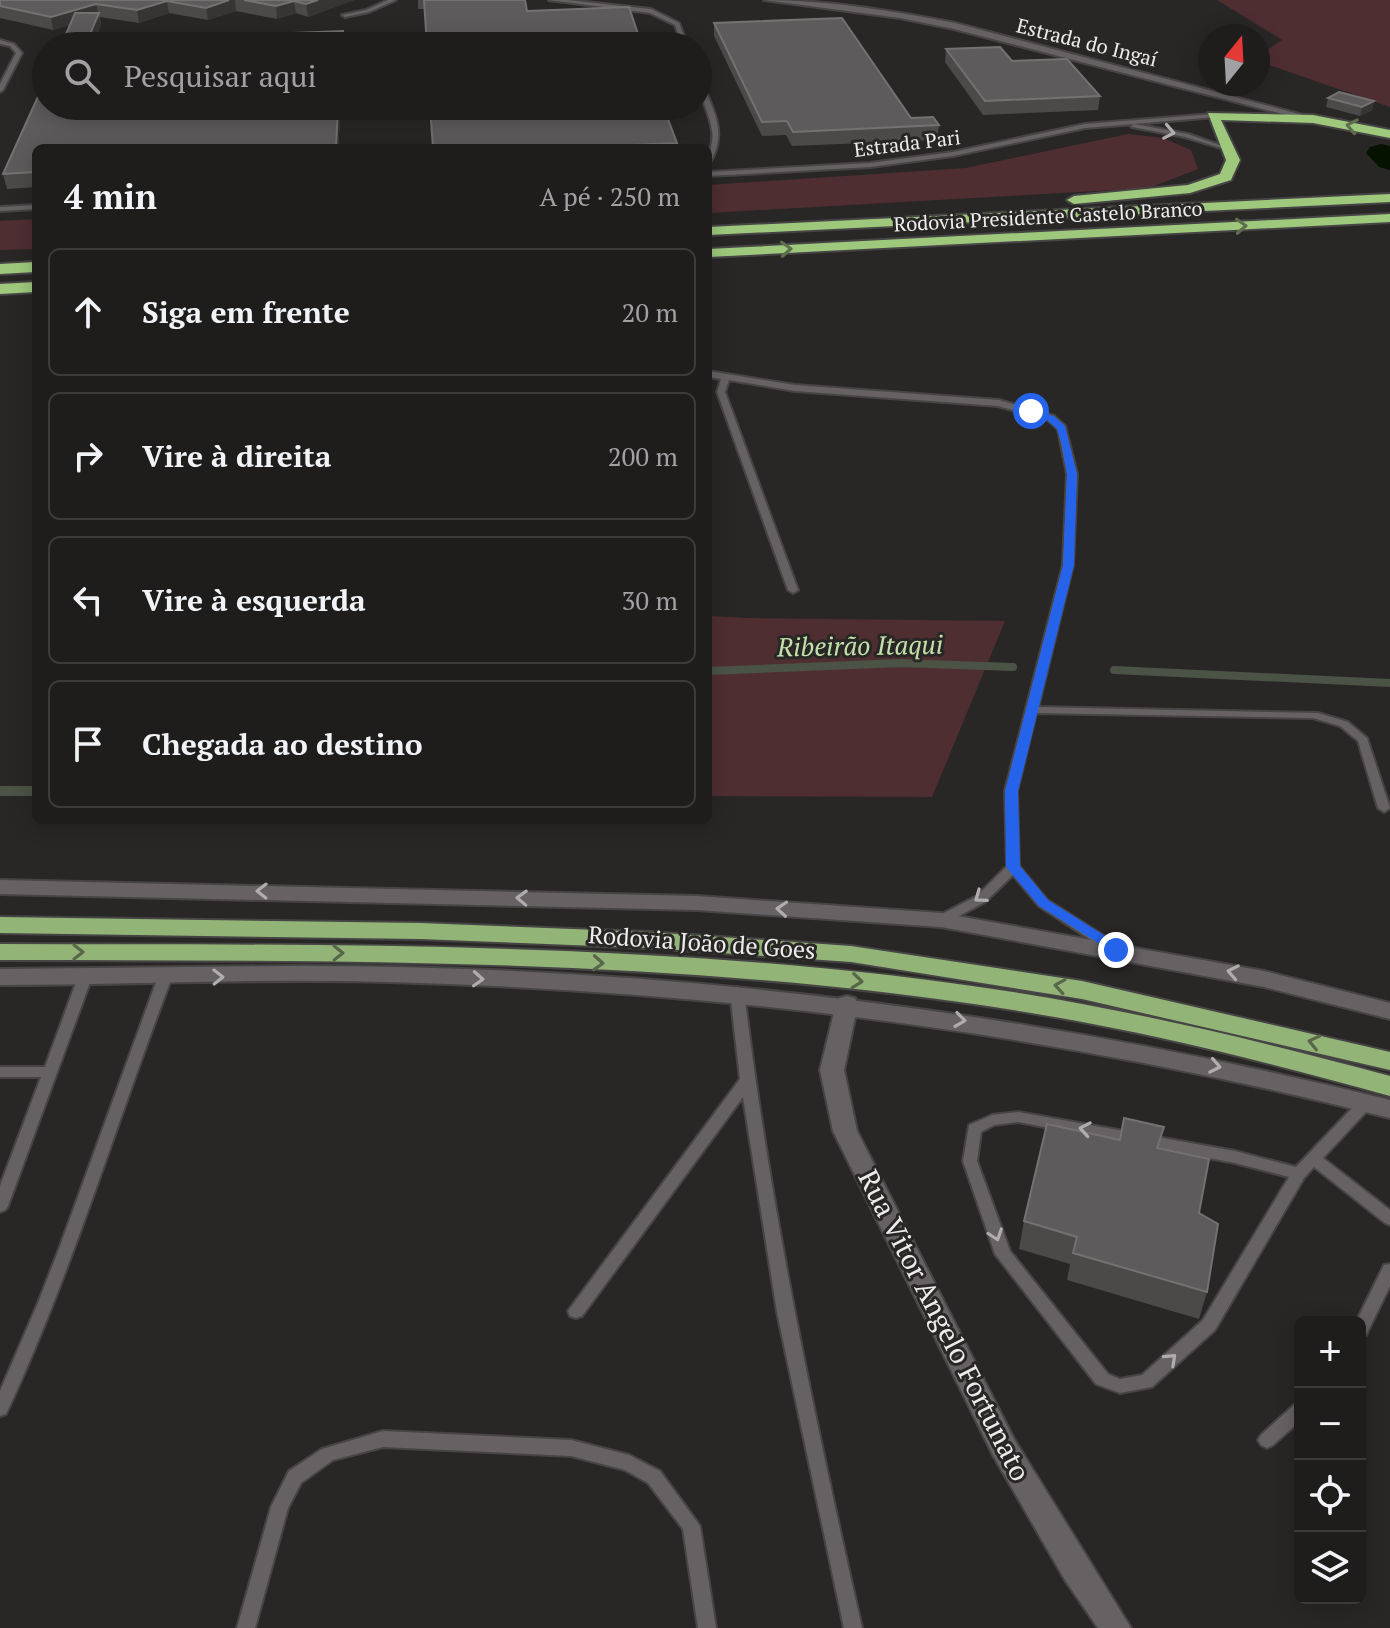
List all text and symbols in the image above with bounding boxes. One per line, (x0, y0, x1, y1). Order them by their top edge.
street label: Estrada do Ingaí (1014, 11, 1160, 73)
north arrow (1198, 24, 1270, 96)
search box (32, 32, 712, 120)
icon: search (60, 54, 104, 98)
text: Pesquisar aqui (124, 56, 317, 96)
one-way arrow (1345, 119, 1358, 136)
one-way arrow (1162, 122, 1176, 139)
street label: Estrada Pari (852, 123, 962, 163)
text: 4 min (64, 174, 157, 219)
text: A pé · 250 m (539, 179, 680, 213)
street label: Rodovia Presidente Castelo Branco (893, 194, 1203, 238)
one-way arrow (1235, 217, 1248, 234)
one-way arrow (780, 241, 793, 258)
icon: ahead (66, 290, 110, 334)
text: Siga em frente (142, 292, 350, 332)
text: 20 m (622, 295, 678, 329)
route start (1013, 393, 1049, 429)
icon: right (66, 434, 110, 478)
text: Vire à direita (142, 436, 332, 476)
text: 200 m (608, 439, 678, 473)
icon: left (66, 578, 110, 622)
text: Vire à esquerda (142, 580, 366, 620)
text: 30 m (622, 583, 678, 617)
water label: Ribeirão Itaqui (776, 627, 943, 663)
icon: arrive (66, 722, 110, 766)
text: Chegada ao destino (142, 724, 423, 764)
one-way arrow (255, 882, 268, 900)
one-way arrow (974, 887, 989, 902)
one-way arrow (515, 889, 528, 907)
one-way arrow (775, 901, 788, 918)
street label: Rodovia João de Goes (587, 918, 817, 966)
route end (1098, 932, 1134, 968)
one-way arrow (72, 943, 85, 961)
one-way arrow (332, 944, 345, 962)
one-way arrow (592, 954, 605, 971)
one-way arrow (1226, 965, 1239, 982)
one-way arrow (212, 968, 225, 985)
one-way arrow (472, 970, 485, 987)
one-way arrow (851, 973, 864, 990)
one-way arrow (1054, 978, 1067, 995)
one-way arrow (953, 1011, 967, 1028)
one-way arrow (1308, 1034, 1322, 1051)
one-way arrow (1209, 1057, 1222, 1074)
one-way arrow (1079, 1122, 1092, 1139)
street label: Rua Vitor Angelo Fortunato (850, 1163, 1040, 1487)
one-way arrow (987, 1227, 1003, 1241)
map controls (1294, 1316, 1366, 1604)
button: + (1294, 1316, 1366, 1388)
one-way arrow (1162, 1354, 1177, 1368)
button: − (1294, 1388, 1366, 1460)
button: locate (1294, 1460, 1366, 1532)
button: layers (1294, 1532, 1366, 1604)

